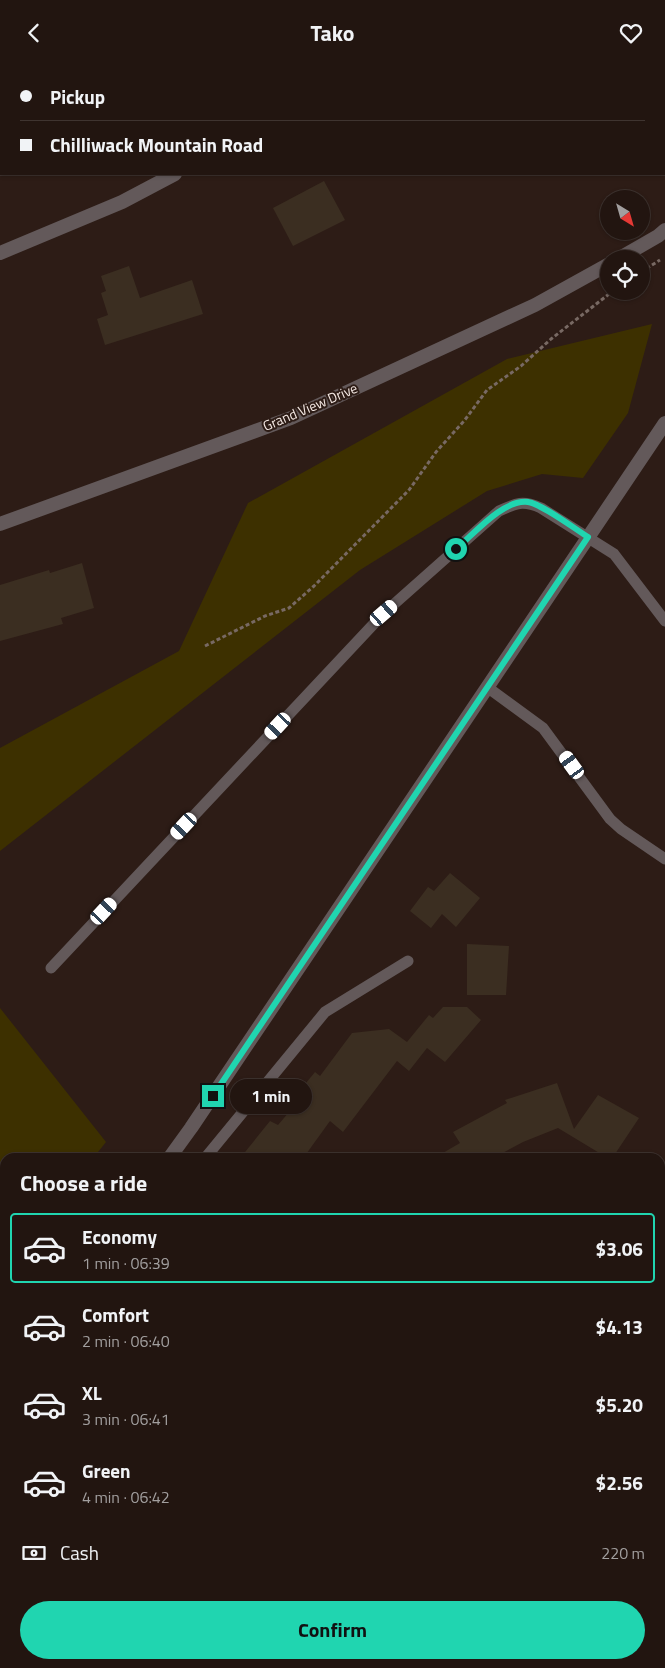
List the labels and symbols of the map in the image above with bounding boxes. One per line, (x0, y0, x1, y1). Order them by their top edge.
north arrow (600, 190, 650, 240)
street label: Grand View Drive (259, 377, 360, 436)
route start (445, 538, 467, 560)
car (367, 597, 400, 629)
car (262, 710, 293, 742)
car (557, 748, 586, 782)
car (168, 810, 199, 842)
car (88, 895, 119, 927)
callout: 1 min (230, 1079, 313, 1113)
route end (202, 1085, 224, 1107)

